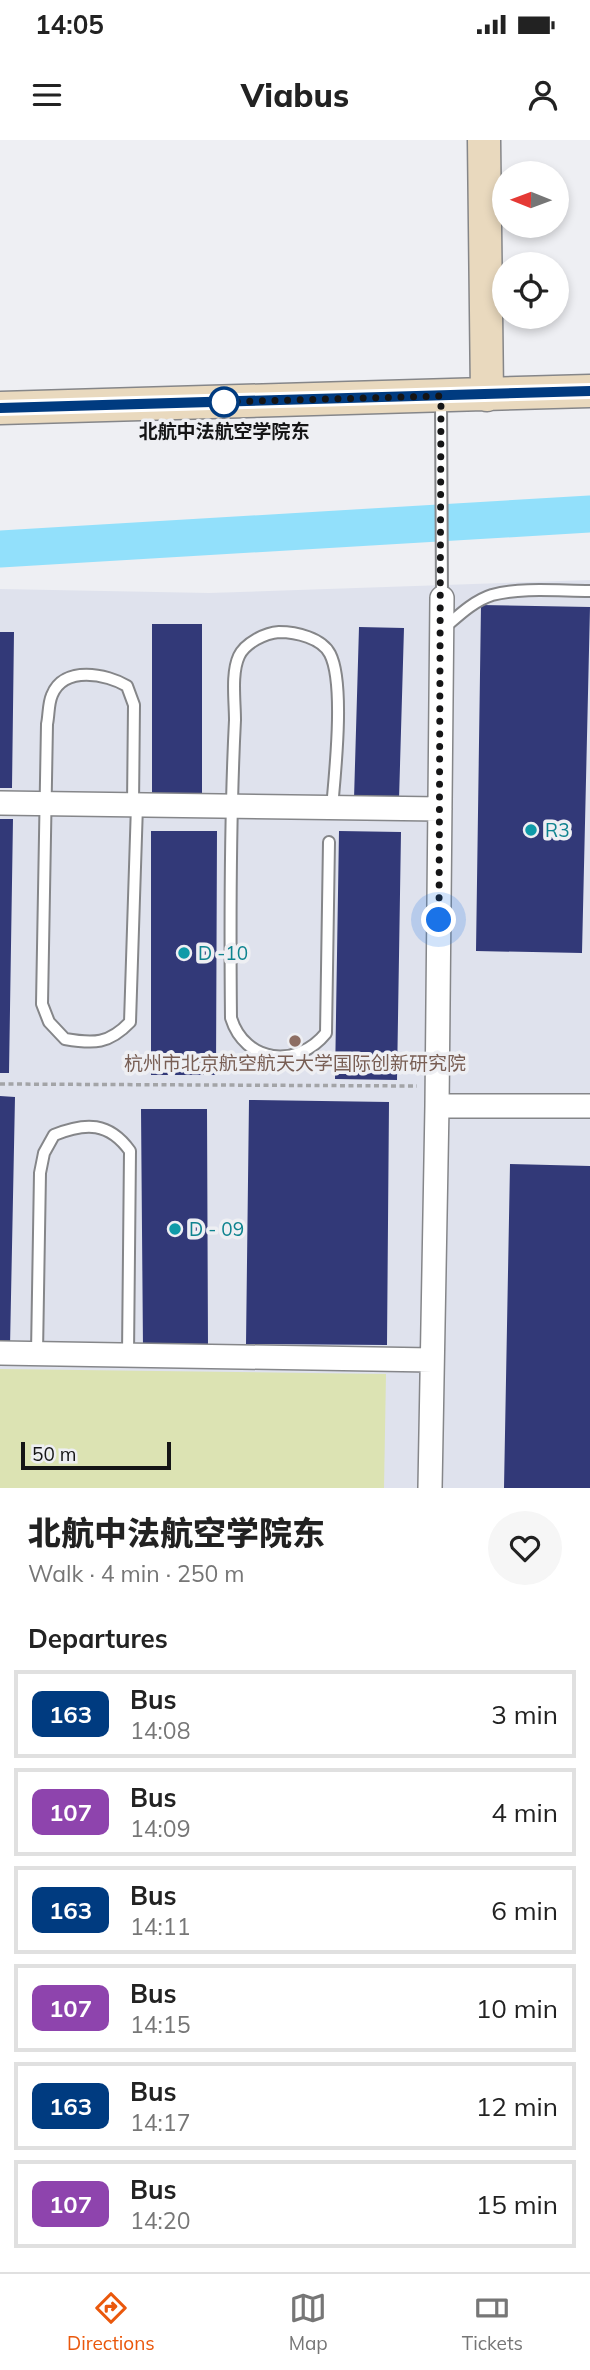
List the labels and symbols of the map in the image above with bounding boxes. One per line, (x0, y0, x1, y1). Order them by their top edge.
north arrow (492, 161, 569, 238)
marker: 北航中法航空学院东 (209, 387, 239, 417)
place label: 北航中法航空学院东 (138, 419, 310, 443)
place label: R3 (545, 818, 570, 842)
marker: R3 (523, 822, 539, 838)
your location (421, 902, 456, 937)
place label: D -10 (198, 941, 248, 965)
marker: D -10 (176, 945, 192, 961)
marker: 杭州市北京航空航天大学国际创新研究院 (287, 1033, 303, 1049)
place label: 杭州市北京航空航天大学国际创新研究院 (124, 1051, 466, 1075)
place label: D - 09 (189, 1217, 244, 1241)
marker: D - 09 (167, 1221, 183, 1237)
scale bar (21, 1439, 172, 1471)

